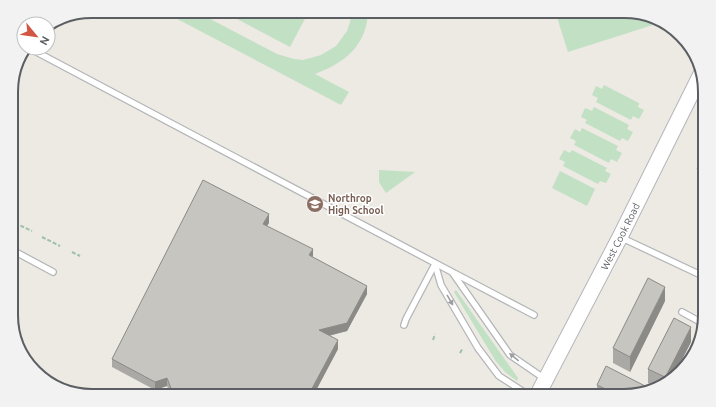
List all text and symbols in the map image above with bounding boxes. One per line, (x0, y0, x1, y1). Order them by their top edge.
north arrow (16, 16, 56, 56)
text: N (38, 34, 52, 47)
place label: Northrop High School (328, 193, 384, 216)
school or university icon: Northrop High School (305, 194, 325, 214)
street label: West Cook Road (599, 201, 642, 272)
one-way arrow (446, 294, 453, 306)
one-way arrow (508, 353, 519, 362)

